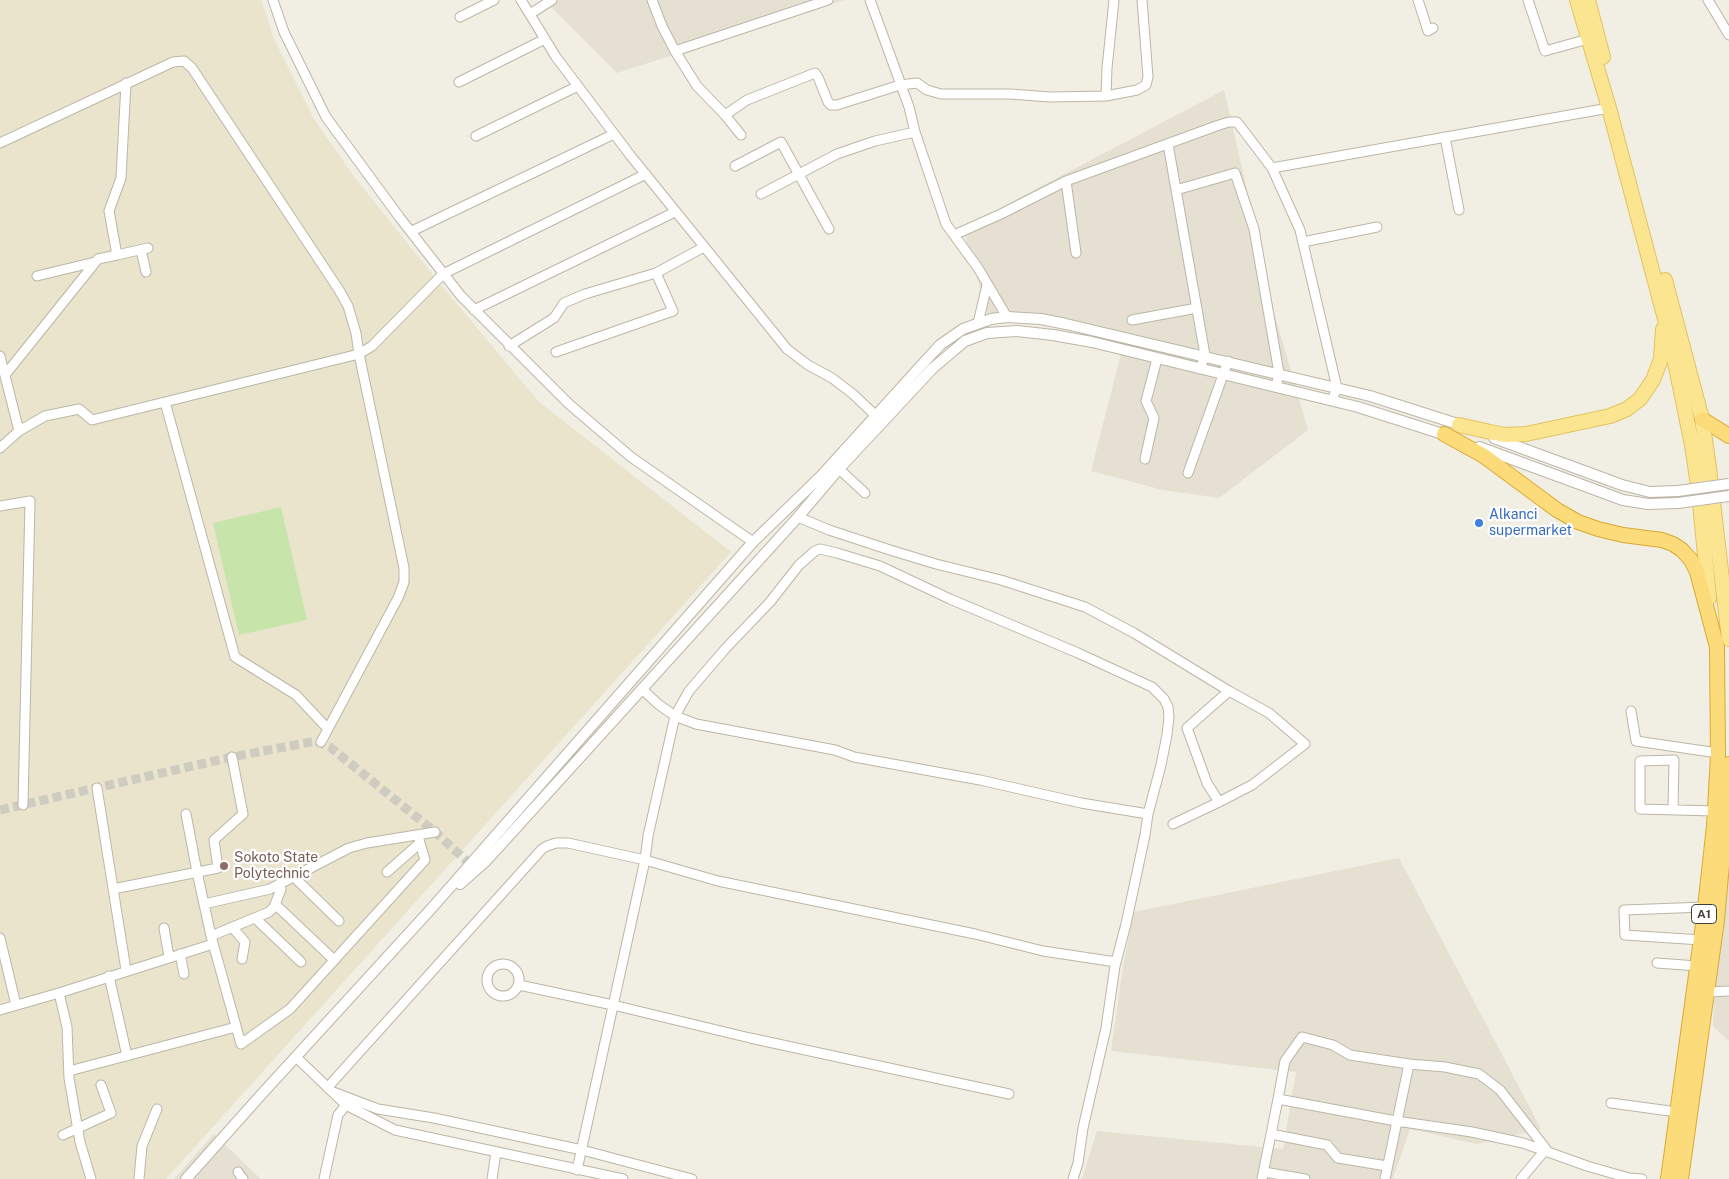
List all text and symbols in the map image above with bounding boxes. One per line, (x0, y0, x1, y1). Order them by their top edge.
place label: Alkanci supermarket (1489, 507, 1572, 540)
marker: Alkanci supermarket (1473, 517, 1485, 529)
place label: Sokoto State Polytechnic (234, 850, 318, 882)
marker: Sokoto State Polytechnic (218, 860, 230, 872)
road number: A1 (1692, 904, 1716, 924)

